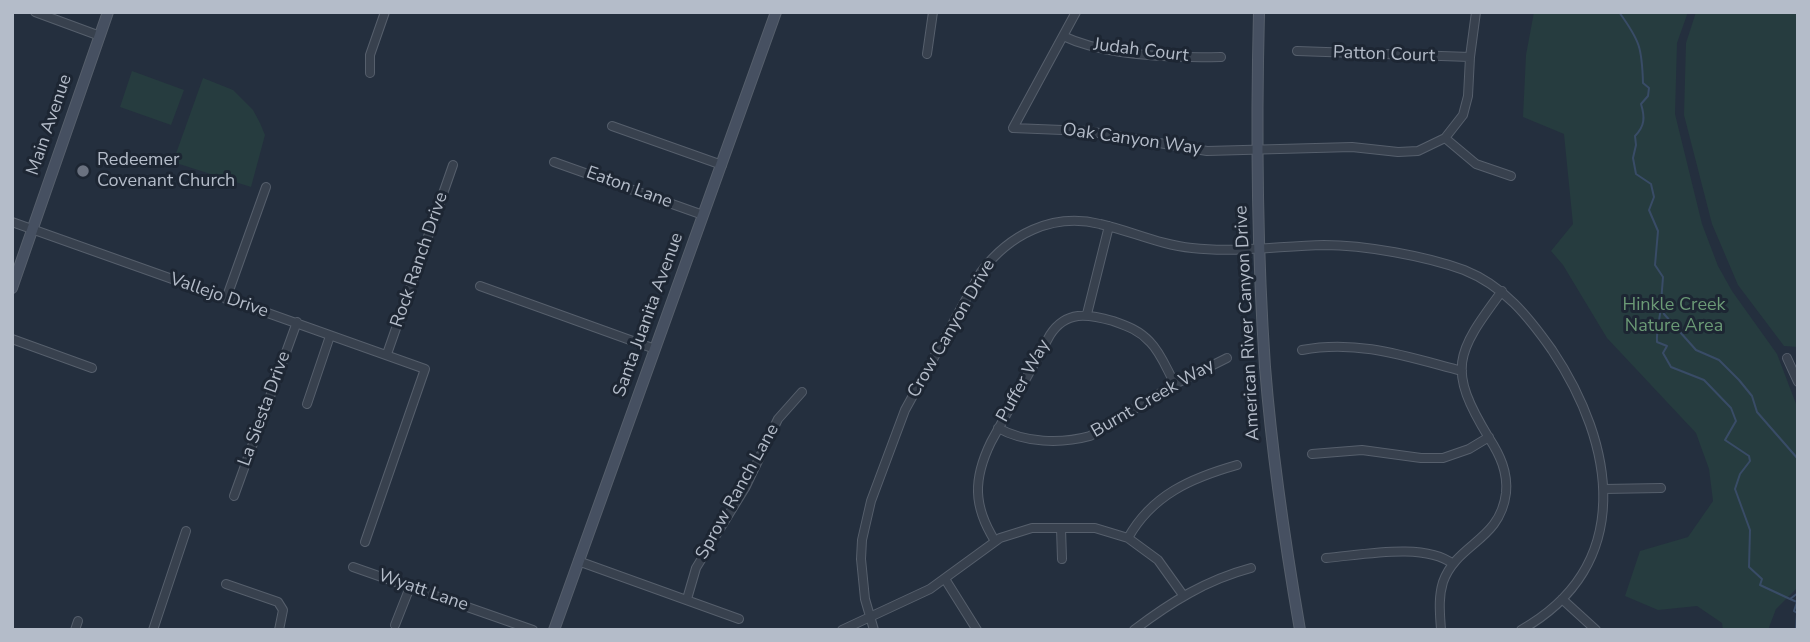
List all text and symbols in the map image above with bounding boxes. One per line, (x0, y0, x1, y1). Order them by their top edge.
street label: Judah Court (1092, 34, 1190, 68)
street label: Patton Court (1332, 42, 1436, 68)
street label: Main Avenue (23, 72, 77, 178)
street label: Oak Canyon Way (1061, 120, 1203, 160)
place label: Redeemer Covenant Church (97, 150, 235, 192)
street label: Eaton Lane (583, 162, 675, 214)
marker: Redeemer Covenant Church (75, 163, 91, 179)
street label: Rock Ranch Drive (387, 190, 453, 330)
street label: American River Canyon Drive (1231, 205, 1265, 441)
street label: Santa Juanita Avenue (609, 230, 689, 400)
street label: Crow Canyon Drive (904, 256, 1000, 402)
street label: Vallejo Drive (167, 269, 271, 323)
park label: Hinkle Creek Nature Area (1622, 295, 1726, 338)
street label: Puffer Way (993, 336, 1055, 426)
street label: La Siesta Drive (234, 349, 296, 469)
street label: Burnt Creek Way (1088, 355, 1218, 443)
street label: Sprow Ranch Lane (692, 420, 784, 564)
street label: Wyatt Lane (375, 565, 471, 617)

